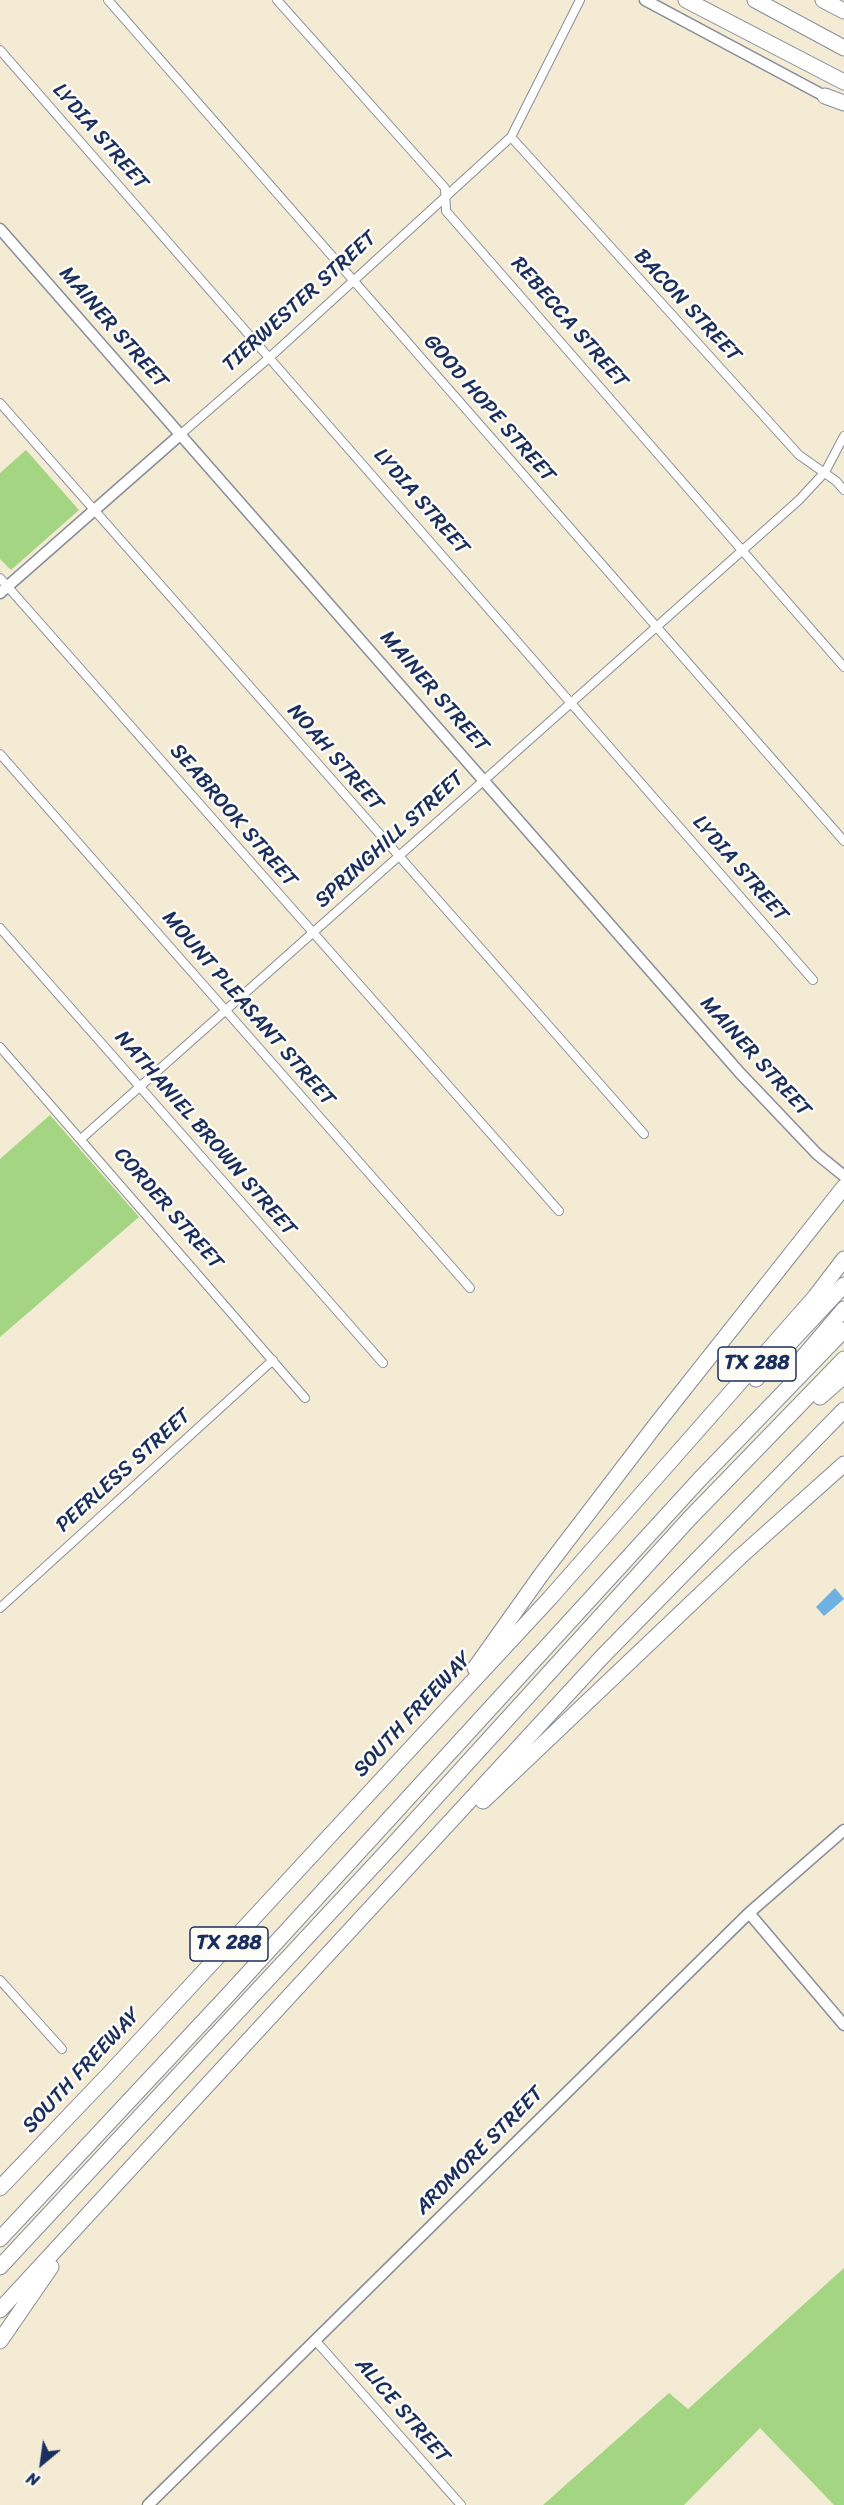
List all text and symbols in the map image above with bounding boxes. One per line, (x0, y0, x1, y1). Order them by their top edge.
street label: LYDIA STREET (47, 78, 153, 196)
street label: TIERWESTER STREET (218, 226, 382, 378)
street label: BACON STREET (628, 244, 746, 368)
street label: REBECCA STREET (505, 252, 633, 394)
street label: MAINER STREET (53, 262, 173, 394)
street label: GOOD HOPE STREET (418, 330, 560, 488)
street label: LYDIA STREET (368, 443, 474, 561)
street label: MAINER STREET (374, 626, 494, 758)
street label: NOAH STREET (282, 699, 388, 817)
street label: SEABROOK STREET (164, 739, 302, 893)
street label: SPRINGHILL STREET (310, 766, 470, 914)
street label: LYDIA STREET (687, 810, 793, 928)
street label: MOUNT PLEASANT STREET (156, 906, 340, 1112)
street label: MAINER STREET (694, 991, 816, 1123)
street label: NATHANIEL BROWN STREET (109, 1026, 301, 1242)
street label: CORDER STREET (108, 1143, 228, 1275)
road number: TX 288 (718, 1347, 796, 1381)
street label: PEERLESS STREET (51, 1404, 197, 1538)
street label: SOUTH FREEWAY (349, 1647, 477, 1783)
road number: TX 288 (190, 1927, 268, 1961)
street label: SOUTH FREEWAY (18, 2003, 146, 2139)
street label: ARDMORE STREET (411, 2082, 549, 2220)
street label: ALICE STREET (349, 2353, 455, 2469)
north arrow (12, 2433, 72, 2493)
text: N (21, 2464, 45, 2495)

